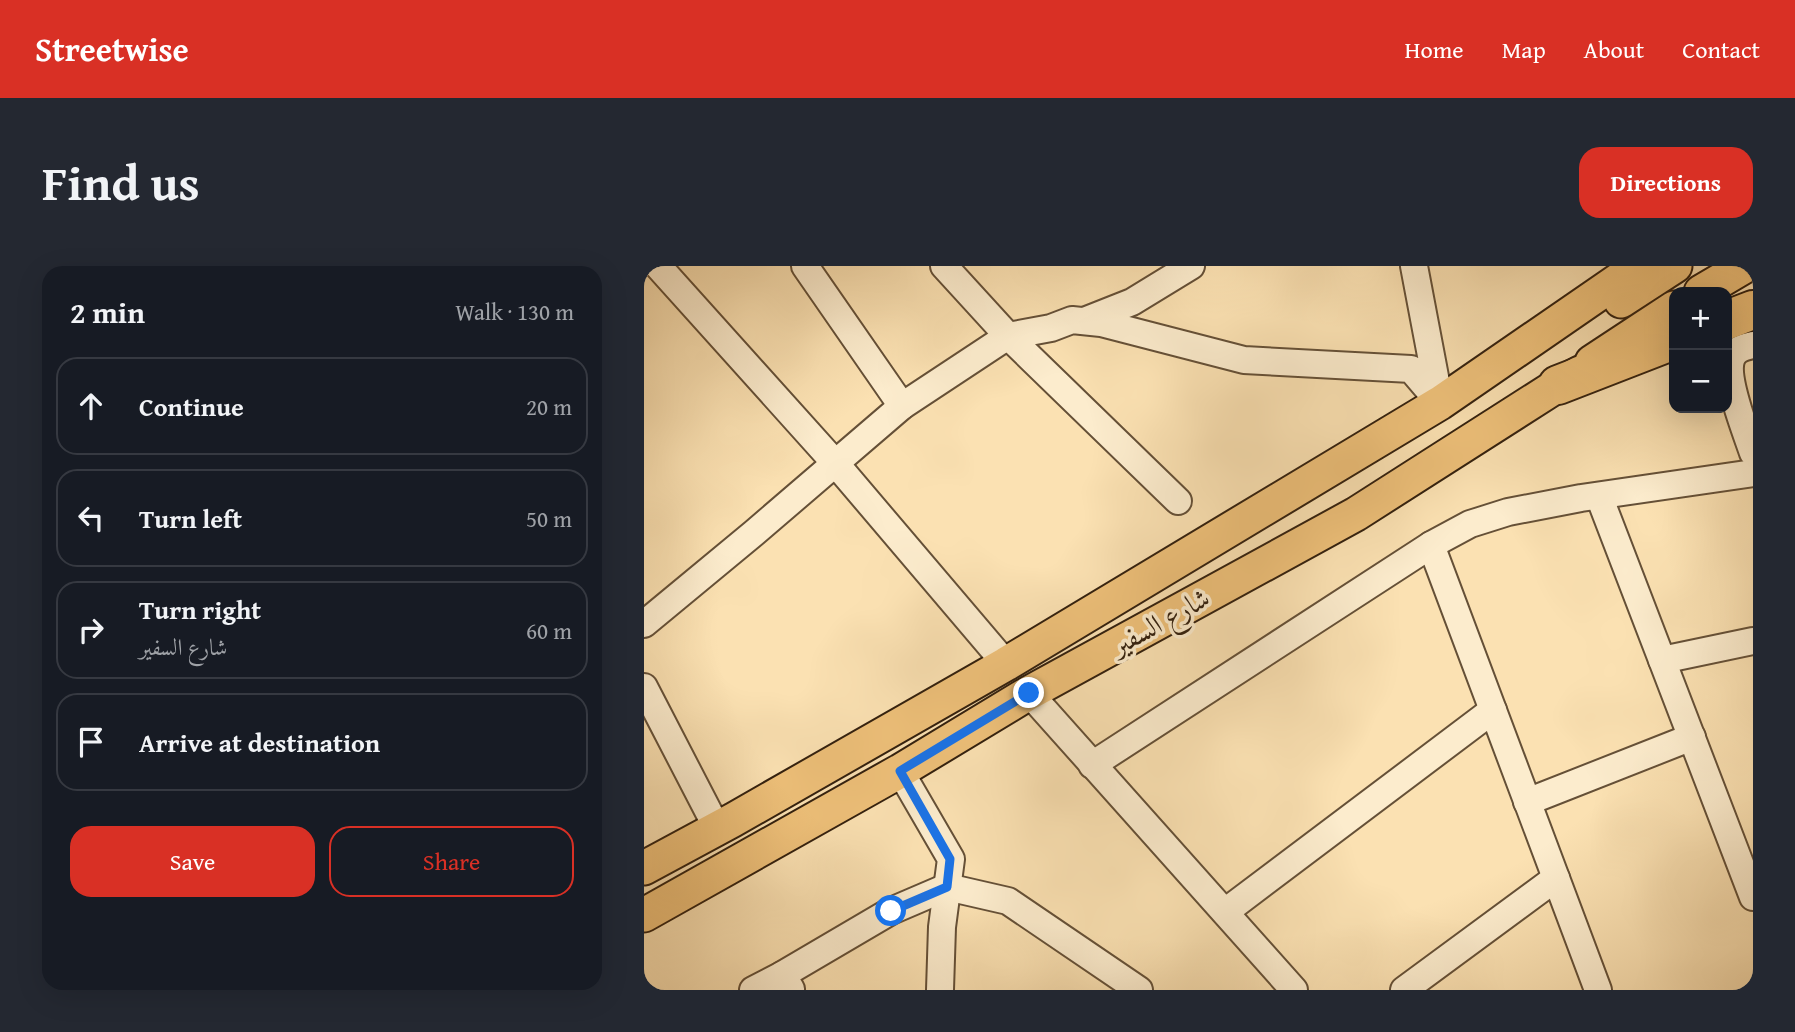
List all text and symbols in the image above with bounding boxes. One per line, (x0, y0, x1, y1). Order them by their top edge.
text: Streetwise (35, 25, 189, 73)
text: Home (1405, 32, 1464, 67)
text: Map (1502, 32, 1546, 67)
text: About (1584, 32, 1644, 67)
text: Contact (1682, 32, 1760, 67)
text: Find us (42, 146, 200, 218)
button: Directions (1579, 147, 1753, 218)
map controls (1669, 287, 1732, 413)
button: + (1669, 287, 1732, 350)
text: 2 min (70, 290, 145, 334)
text: Walk · 130 m (455, 295, 574, 328)
button: − (1669, 350, 1732, 413)
icon: ahead (72, 387, 110, 425)
text: Continue (139, 387, 244, 426)
text: 20 m (526, 390, 572, 423)
icon: left (72, 499, 110, 537)
text: Turn left (139, 499, 242, 538)
text: 50 m (526, 502, 572, 535)
street label: شارع السفير (1100, 577, 1219, 670)
text: Turn right (139, 590, 261, 629)
icon: right (72, 611, 110, 649)
text: 60 m (526, 614, 572, 647)
text: شارع السفير (139, 630, 227, 663)
route end (1013, 677, 1044, 708)
icon: arrive (72, 723, 110, 761)
text: Arrive at destination (139, 723, 380, 762)
button: Save (70, 826, 315, 897)
button: Share (329, 826, 574, 897)
route start (875, 895, 906, 926)

